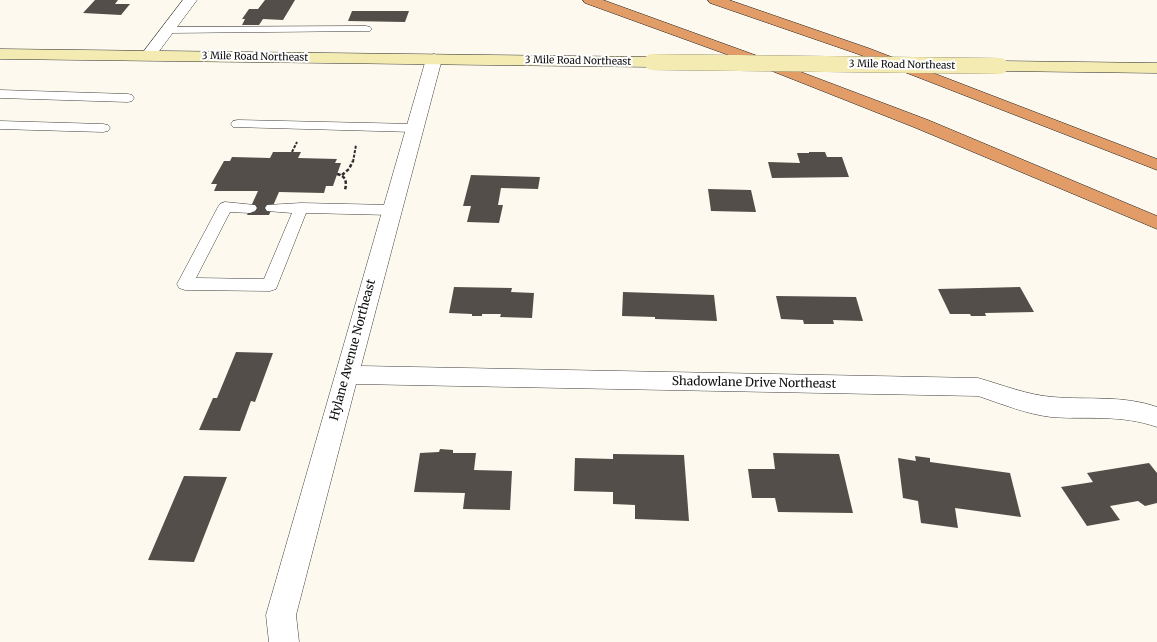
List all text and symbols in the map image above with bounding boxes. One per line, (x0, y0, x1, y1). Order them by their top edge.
street label: 3 Mile Road Northeast (202, 50, 308, 64)
street label: 3 Mile Road Northeast (525, 54, 631, 68)
street label: 3 Mile Road Northeast (849, 58, 955, 72)
street label: Hylane Avenue Northeast (327, 278, 379, 422)
street label: Shadowlane Drive Northeast (672, 374, 836, 392)

